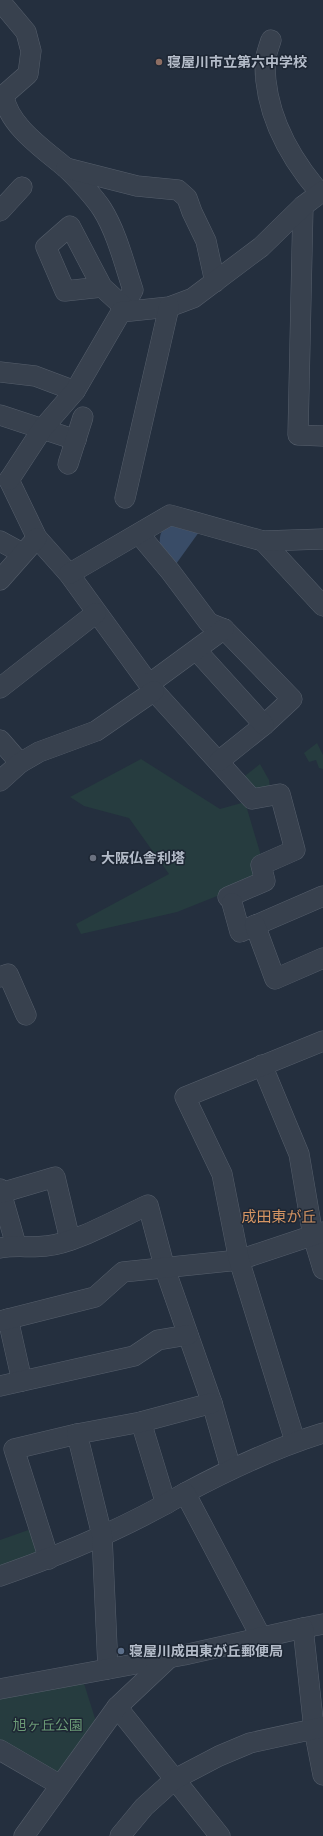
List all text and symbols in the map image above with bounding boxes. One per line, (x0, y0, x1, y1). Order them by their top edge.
place label: 寝屋川市立第六中学校 (167, 54, 307, 70)
marker: 寝屋川市立第六中学校 (154, 57, 164, 67)
place label: 大阪仏舎利塔 (101, 850, 185, 866)
marker: 大阪仏舎利塔 (88, 853, 98, 863)
district label: 成田東が丘 (241, 1208, 317, 1226)
place label: 寝屋川成田東が丘郵便局 (129, 1643, 283, 1659)
marker: 寝屋川成田東が丘郵便局 (116, 1646, 126, 1656)
park label: 旭ヶ丘公園 (13, 1717, 83, 1733)

